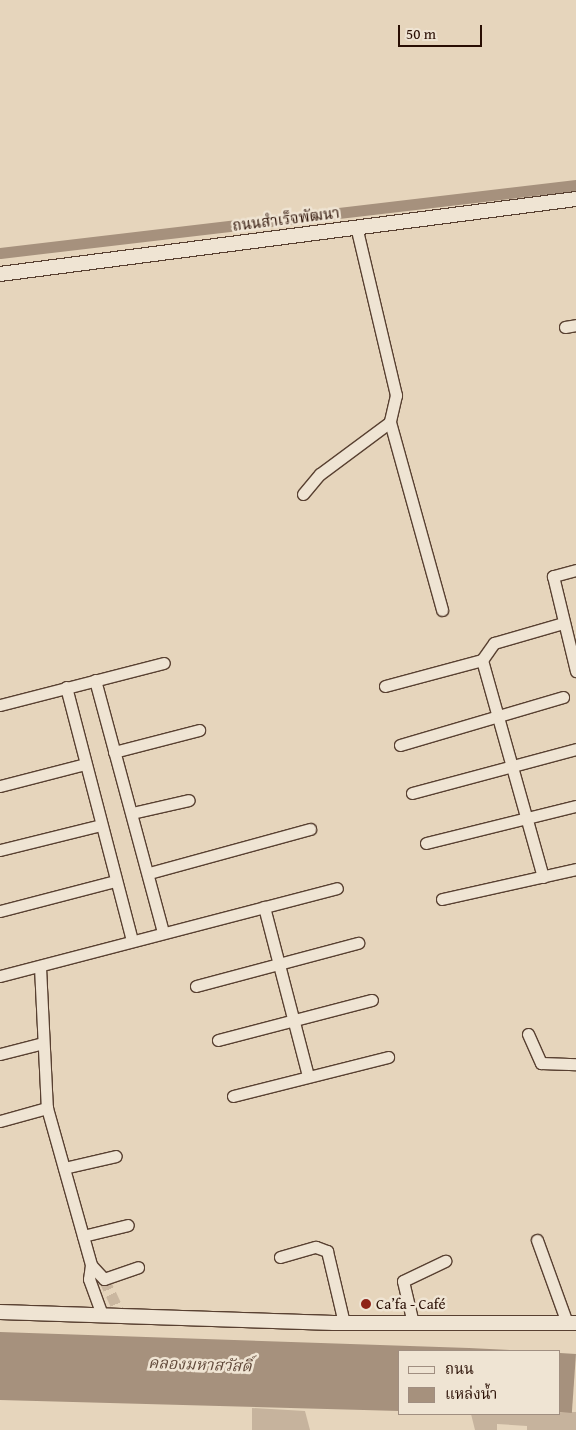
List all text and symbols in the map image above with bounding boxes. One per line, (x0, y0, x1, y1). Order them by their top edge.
scale bar (401, 15, 485, 47)
text: 50 m (406, 23, 436, 44)
street label: ถนนสำเร็จพัฒนา (231, 203, 341, 235)
place label: Ca’fa - Café (376, 1295, 446, 1313)
marker: Ca’fa - Café (360, 1298, 372, 1310)
legend (398, 1350, 561, 1415)
water label: คลองมหาสวัสดิ์ (148, 1353, 252, 1375)
text: ถนน (445, 1358, 474, 1379)
text: แหล่งน้ำ (445, 1383, 497, 1404)

